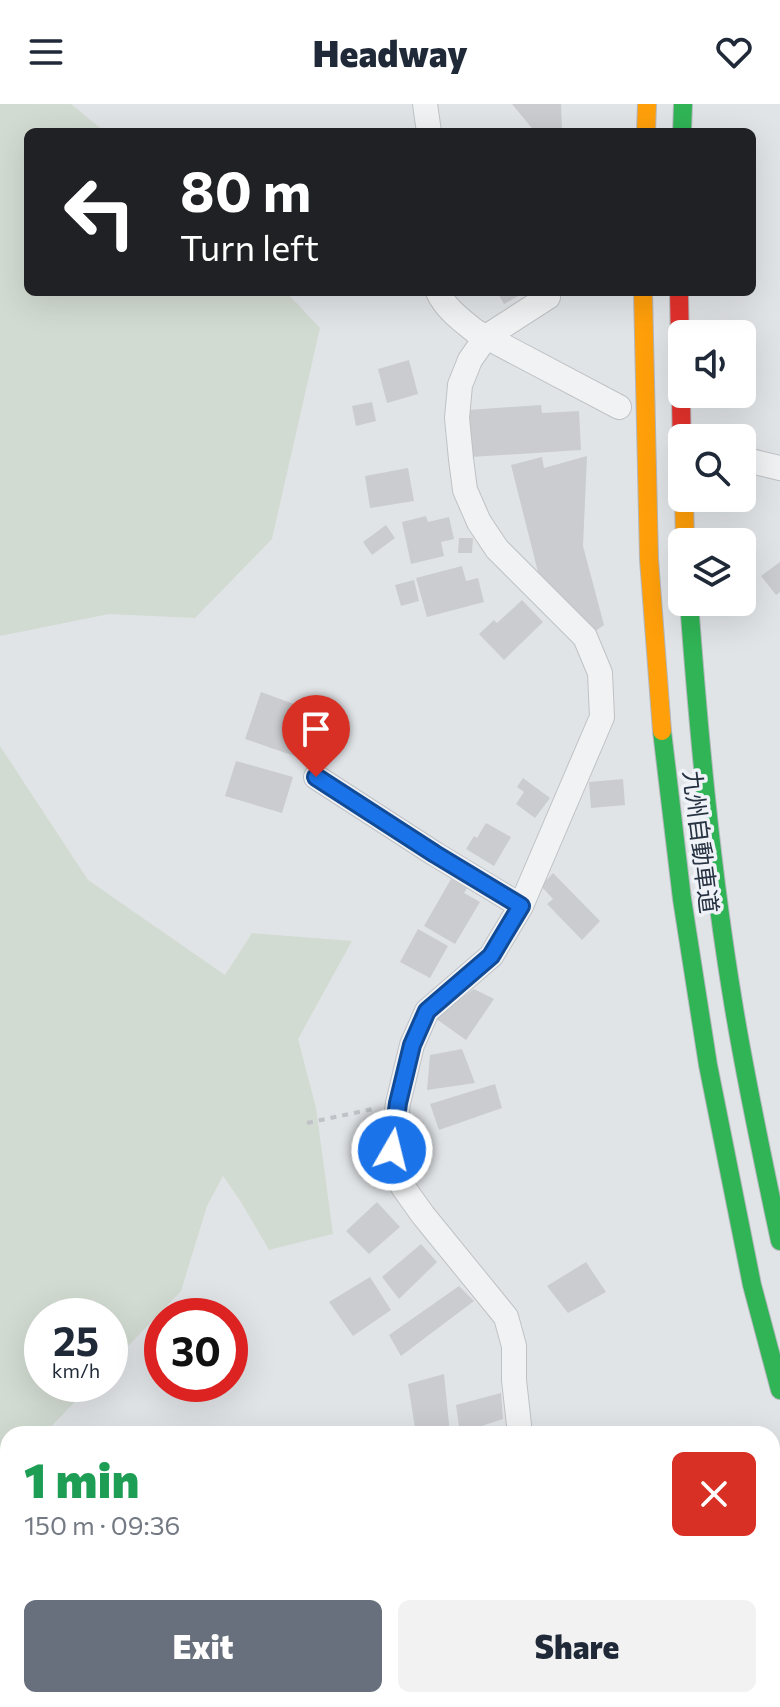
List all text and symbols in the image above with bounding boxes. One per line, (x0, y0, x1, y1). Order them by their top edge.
icon: menu (24, 30, 68, 74)
text: Headway (312, 30, 468, 74)
icon: heart (712, 30, 756, 74)
text: 80 m (180, 155, 311, 224)
icon: left (48, 160, 152, 264)
text: Turn left (180, 224, 319, 268)
map controls (668, 320, 756, 616)
button: sound (668, 320, 756, 408)
button: search (668, 424, 756, 512)
button: layers (668, 528, 756, 616)
pin (282, 695, 350, 777)
icon: arrive (294, 707, 338, 751)
street label: 九州自動車道 (678, 769, 725, 915)
position arrow (350, 1108, 434, 1192)
speed limit sign: 30 (144, 1298, 248, 1402)
text: 25 (53, 1315, 99, 1364)
text: km/h (52, 1358, 100, 1382)
text: 1 min (24, 1449, 139, 1508)
button: close (672, 1452, 756, 1536)
text: 150 m · 09:36 (24, 1509, 180, 1540)
button: Exit (24, 1600, 382, 1692)
button: Share (398, 1600, 756, 1692)

